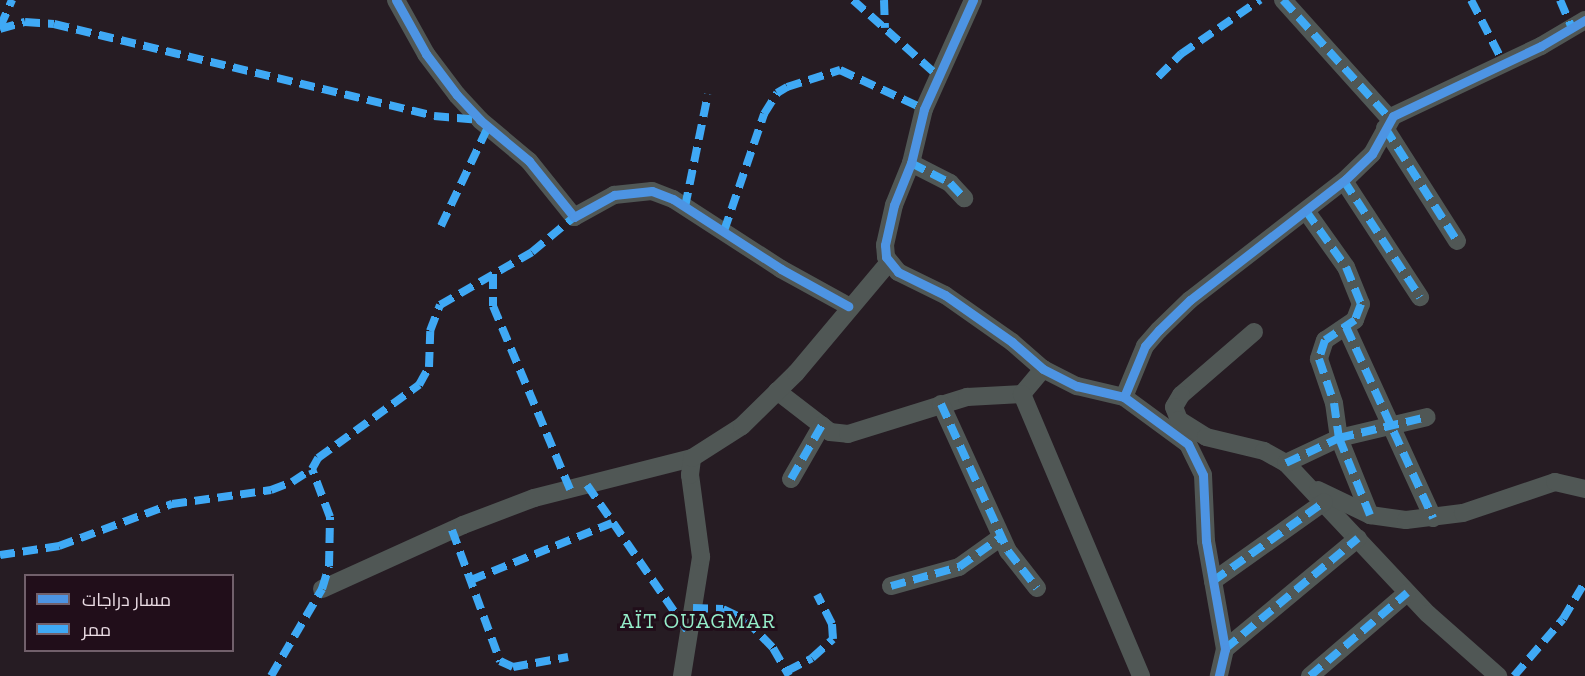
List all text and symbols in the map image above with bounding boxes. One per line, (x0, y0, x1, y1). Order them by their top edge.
legend (24, 574, 234, 652)
text: مسار دراجات (82, 589, 171, 611)
district label: AÏT OUAGMAR (620, 608, 776, 634)
text: ممر (82, 619, 111, 641)

